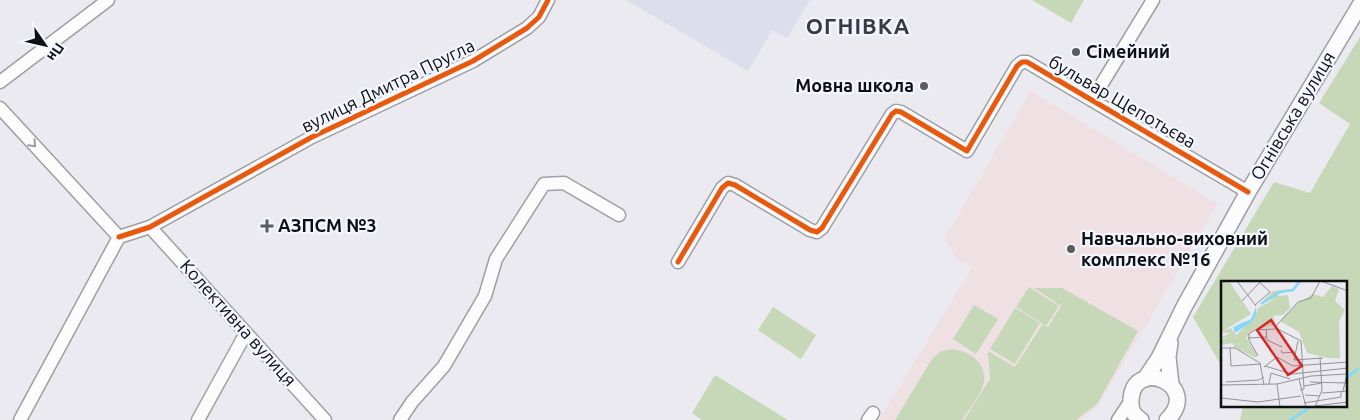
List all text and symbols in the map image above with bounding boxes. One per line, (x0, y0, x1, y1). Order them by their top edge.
district label: ОГНІВКА (806, 13, 910, 38)
north arrow (20, 20, 70, 70)
street label: вулиця Дмитра Пругла (298, 34, 477, 136)
text: Пн (44, 40, 68, 64)
place label: Сімейний (1086, 41, 1170, 61)
marker: Сімейний (1070, 46, 1082, 58)
street label: Огнівська вулиця (1246, 48, 1338, 183)
street label: бульвар Щепотьєва (1045, 51, 1200, 151)
place label: Мовна школа (795, 75, 914, 95)
marker: Мовна школа (918, 80, 930, 92)
one-way arrow (27, 138, 36, 147)
place label: АЗПСМ №3 (278, 215, 377, 235)
marker: АЗПСМ №3 (260, 219, 274, 233)
place label: Навчально-виховний комплекс №16 (1081, 228, 1268, 269)
marker: Навчально-виховний комплекс №16 (1065, 243, 1077, 255)
street label: Колективна вулиця (177, 255, 301, 390)
inset map (1221, 281, 1348, 408)

